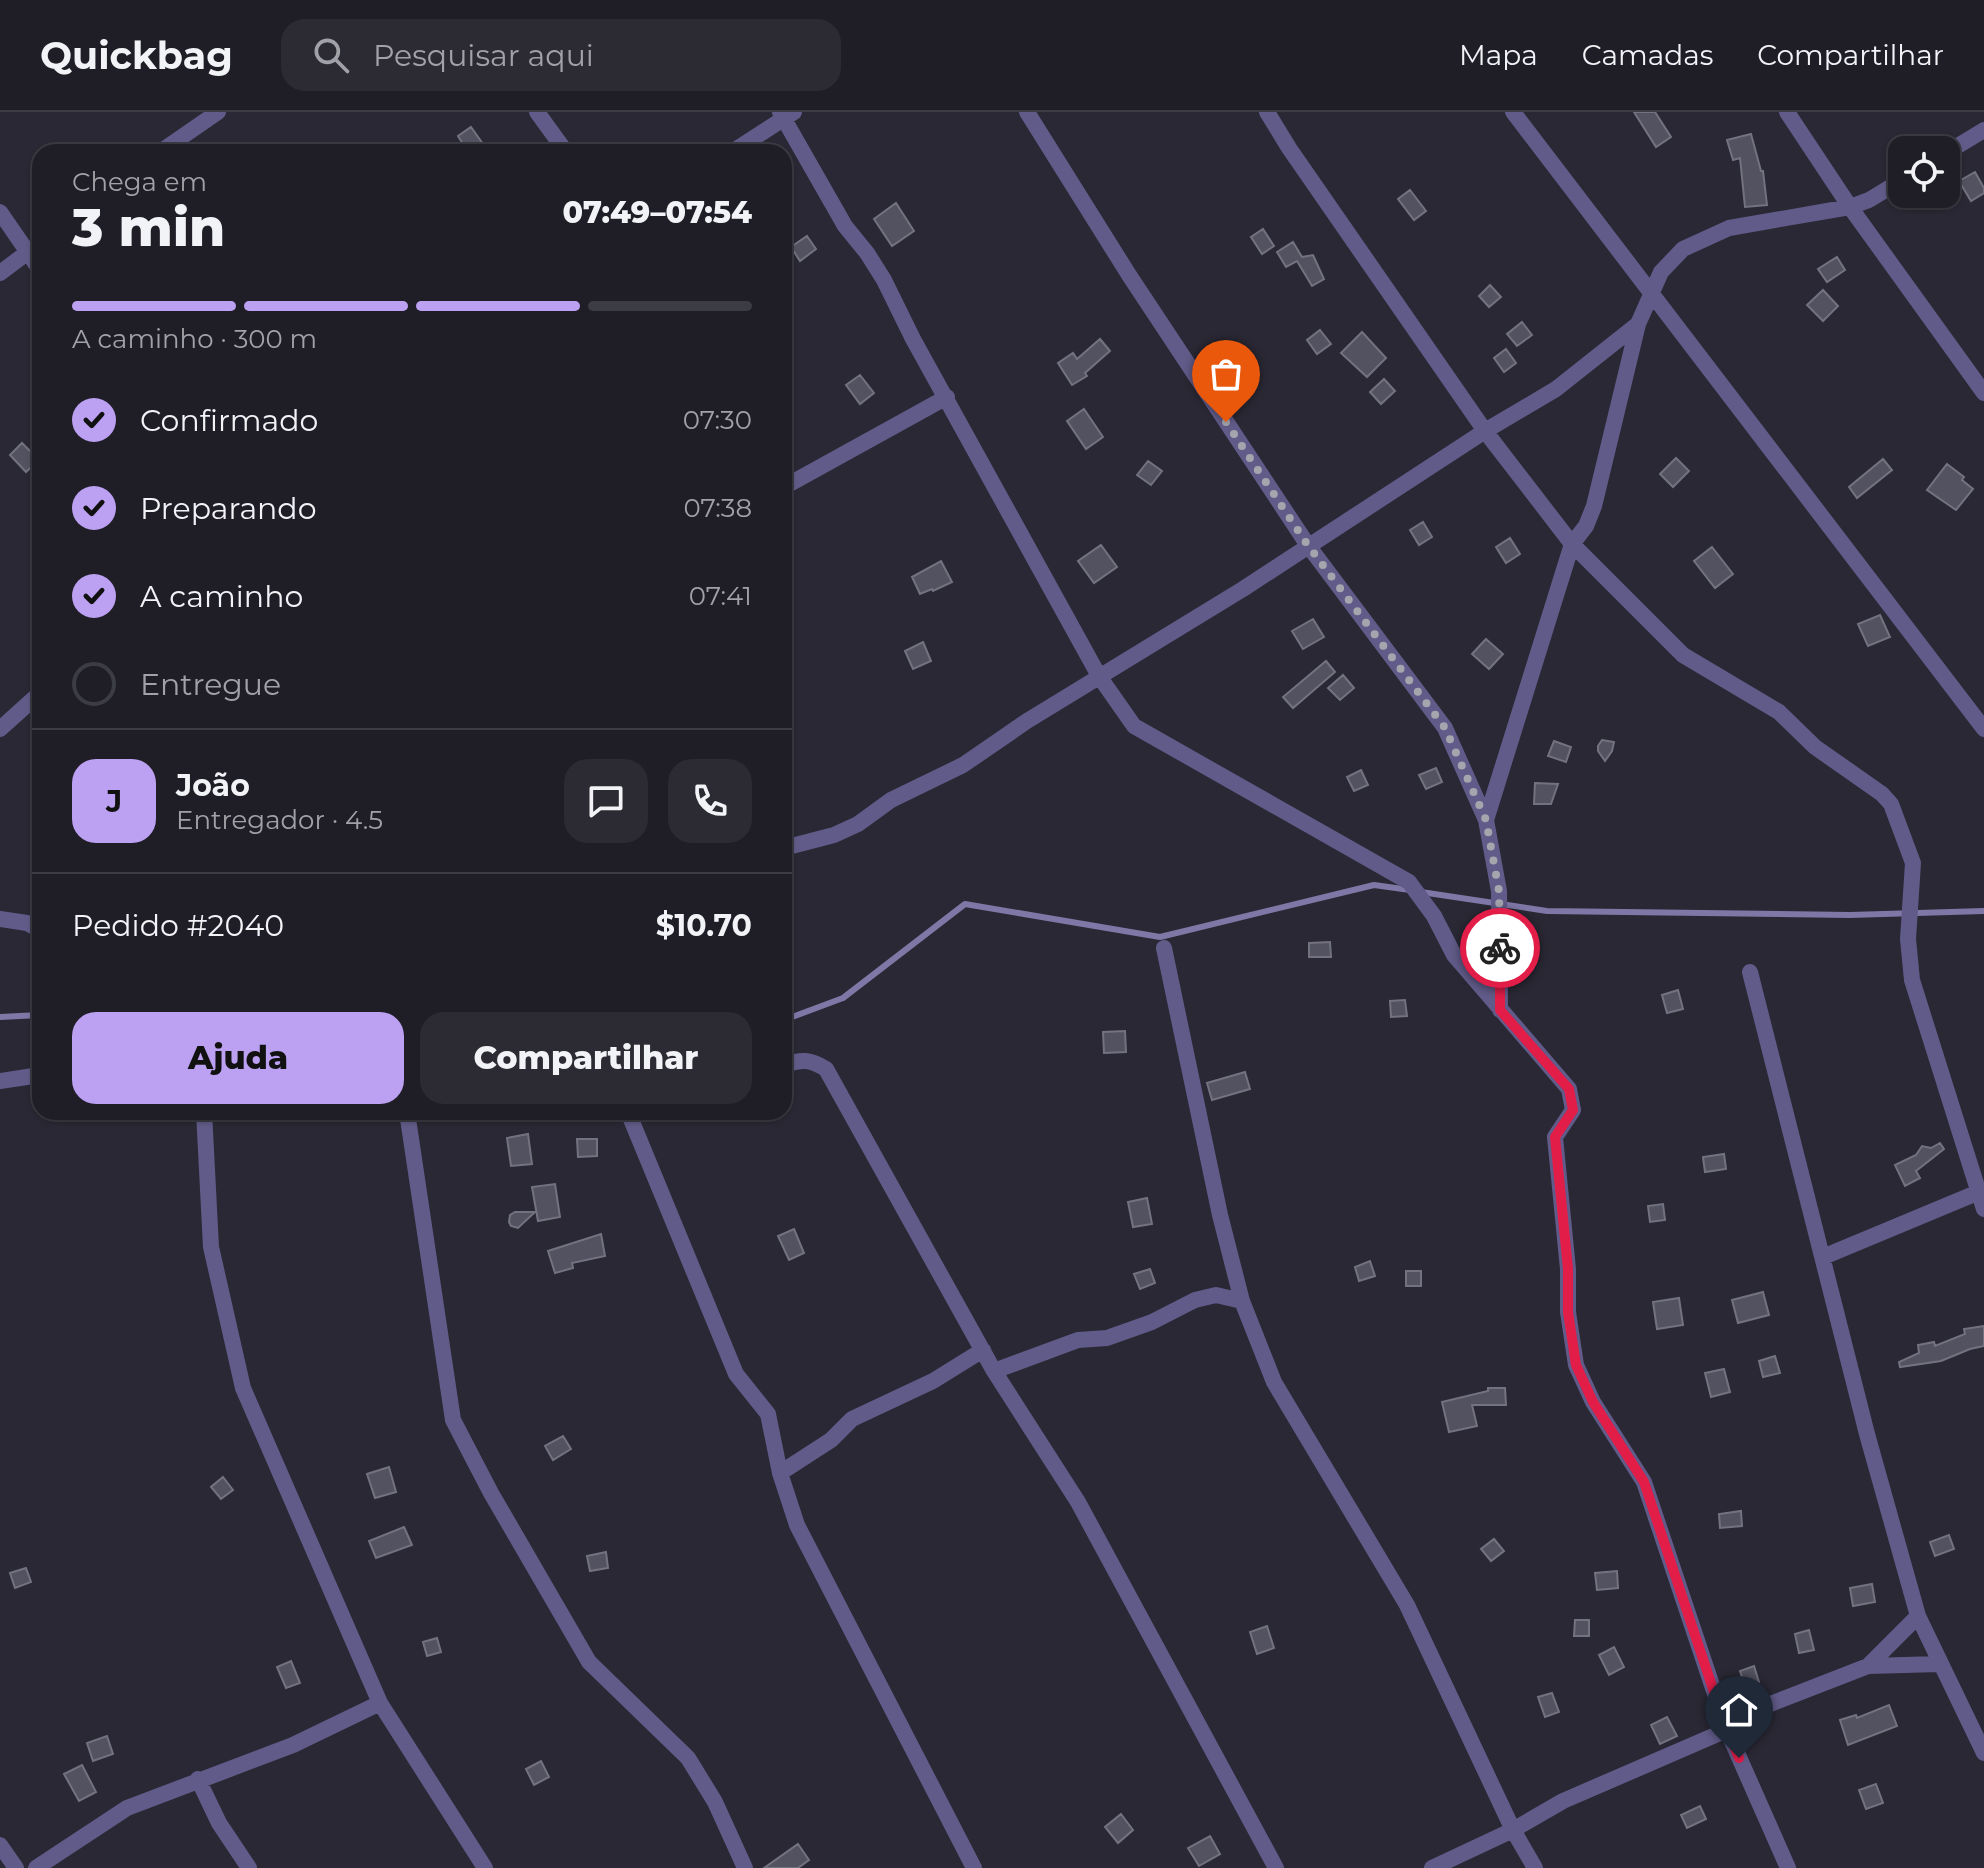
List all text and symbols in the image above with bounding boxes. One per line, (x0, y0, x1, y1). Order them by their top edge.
search box (281, 19, 841, 91)
text: Quickbag (40, 32, 233, 79)
icon: search (309, 33, 353, 77)
text: Pesquisar aqui (373, 37, 594, 74)
text: Mapa (1459, 38, 1538, 72)
text: Camadas (1582, 38, 1713, 72)
text: Compartilhar (1757, 38, 1944, 72)
map controls (1888, 136, 1960, 208)
button: locate (1888, 136, 1960, 208)
text: Chega em (72, 166, 207, 198)
text: 07:49–07:54 (563, 194, 752, 231)
text: 3 min (72, 196, 225, 259)
text: A caminho · 300 m (72, 323, 317, 355)
pin (1192, 340, 1260, 422)
icon: bag (1204, 352, 1248, 396)
icon: check (72, 398, 116, 442)
text: Confirmado (140, 402, 318, 439)
text: 07:30 (683, 404, 752, 436)
icon: check (72, 486, 116, 530)
text: Preparando (140, 490, 317, 527)
text: 07:38 (683, 492, 752, 524)
icon: check (72, 574, 116, 618)
text: A caminho (140, 578, 303, 615)
text: 07:41 (689, 580, 752, 612)
text: Entregue (140, 666, 281, 703)
button: chat (564, 759, 648, 843)
button: phone (668, 759, 752, 843)
text: João (176, 767, 250, 804)
text: J (106, 783, 122, 820)
text: Entregador · 4.5 (176, 804, 383, 836)
text: Pedido #2040 (72, 907, 284, 944)
text: $10.70 (656, 907, 752, 944)
courier (1460, 908, 1540, 988)
icon: bike (1478, 926, 1522, 970)
button: Ajuda (72, 1012, 404, 1104)
button: Compartilhar (420, 1012, 752, 1104)
pin (1705, 1676, 1773, 1758)
icon: home (1717, 1688, 1761, 1732)

